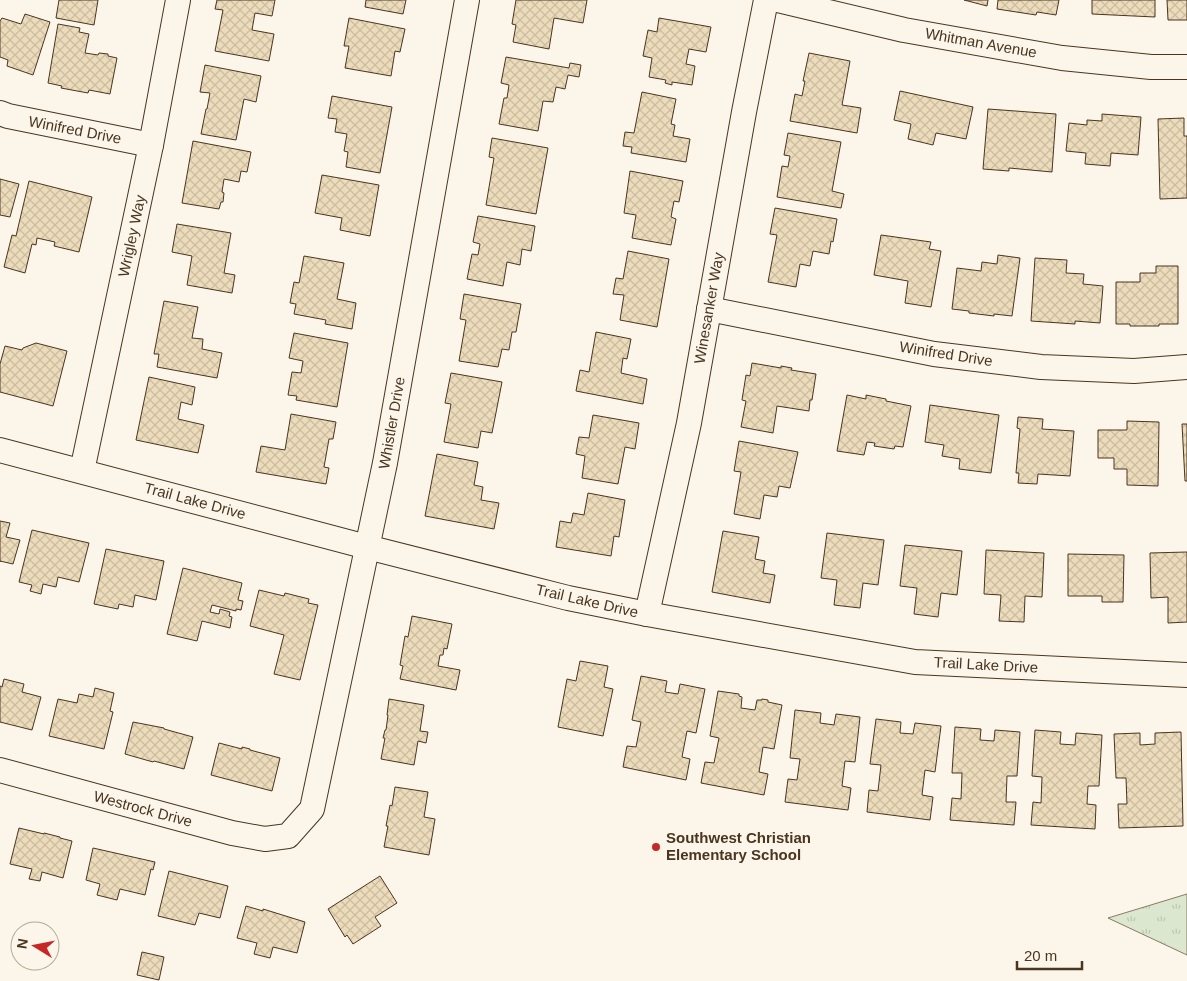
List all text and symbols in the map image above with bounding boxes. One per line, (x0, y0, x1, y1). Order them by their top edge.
street label: Whitman Avenue (924, 24, 1038, 61)
street label: Winifred Drive (27, 112, 123, 147)
street label: Wrigley Way (115, 193, 149, 278)
street label: Winesanker Way (690, 250, 727, 365)
street label: Winifred Drive (898, 338, 994, 369)
street label: Whistler Drive (375, 375, 408, 470)
street label: Trail Lake Drive (142, 479, 248, 522)
street label: Trail Lake Drive (534, 580, 640, 621)
street label: Trail Lake Drive (933, 653, 1039, 676)
street label: Westrock Drive (92, 787, 194, 830)
place label: Southwest Christian Elementary School (666, 829, 811, 863)
marker: Southwest Christian Elementary School (650, 841, 662, 853)
north arrow (10, 921, 60, 971)
text: N (13, 937, 31, 950)
scale bar (1017, 938, 1082, 970)
text: 20 m (1024, 947, 1057, 964)

